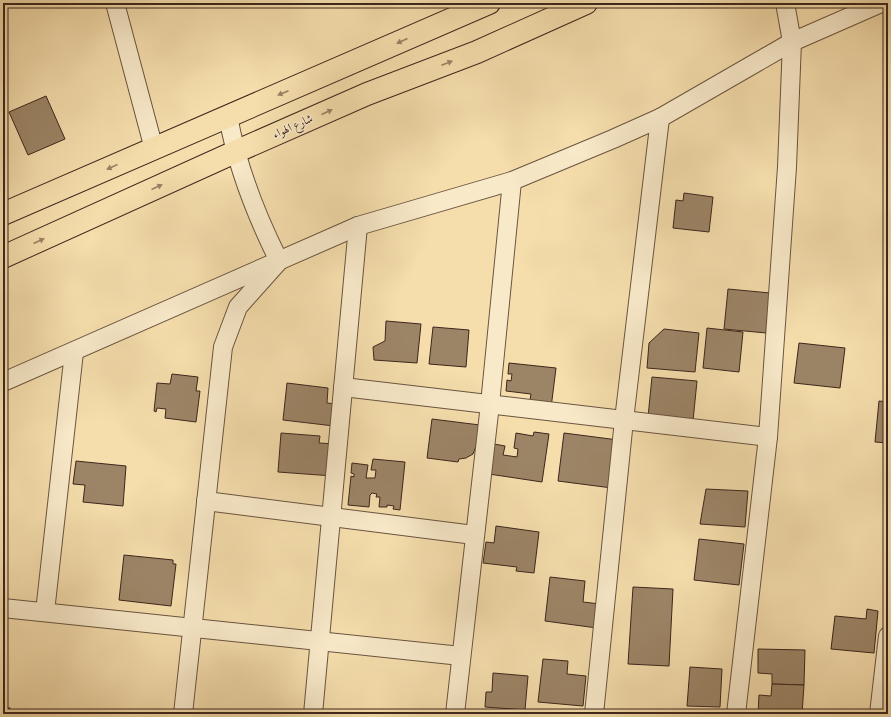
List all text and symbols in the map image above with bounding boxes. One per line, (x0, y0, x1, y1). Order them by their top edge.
one-way arrow (396, 38, 408, 45)
one-way arrow (442, 60, 454, 66)
one-way arrow (277, 90, 288, 96)
one-way arrow (321, 109, 332, 115)
street label: شارع الهواء (270, 111, 317, 145)
one-way arrow (106, 164, 118, 170)
one-way arrow (151, 184, 163, 191)
one-way arrow (33, 238, 44, 244)

